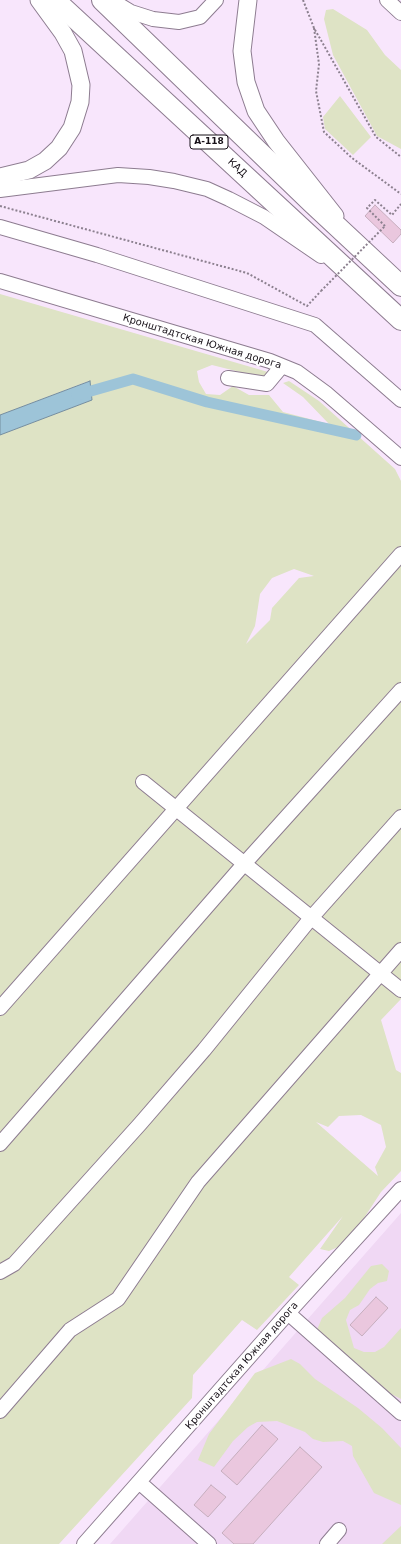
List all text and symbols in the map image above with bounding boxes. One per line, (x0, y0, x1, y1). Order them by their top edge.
road number: А-118 (190, 135, 228, 149)
street label: КАД (225, 156, 249, 180)
street label: Кронштадтская Южная дорога (121, 312, 283, 372)
street label: Кронштадтская Южная дорога (183, 1300, 301, 1432)

